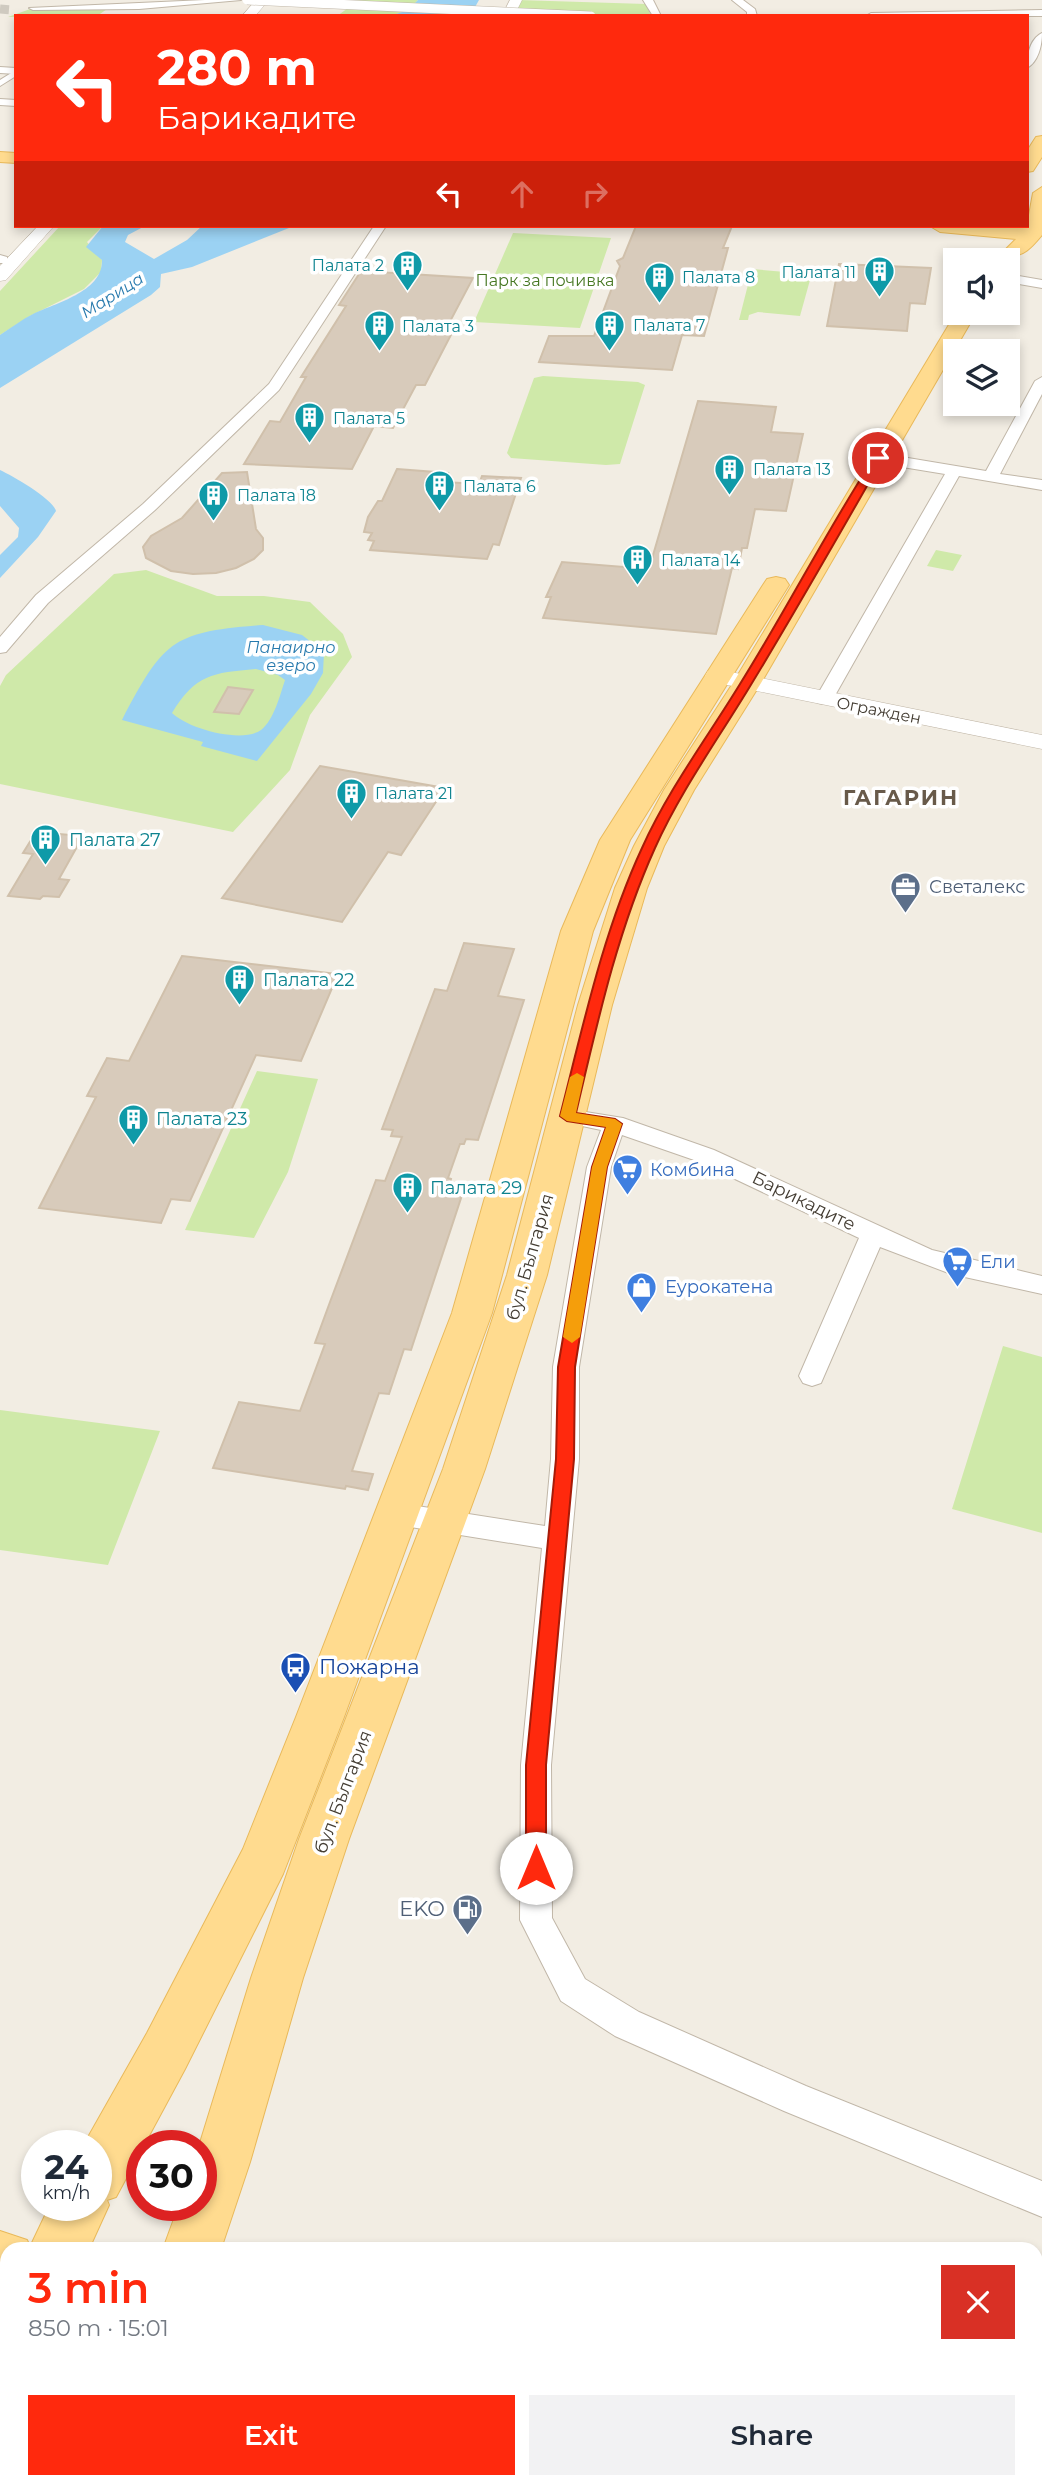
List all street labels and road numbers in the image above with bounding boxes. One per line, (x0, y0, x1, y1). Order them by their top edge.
street label: Огражден (835, 693, 923, 728)
street label: Барикадите (749, 1166, 859, 1236)
street label: бул. България (501, 1191, 559, 1323)
street label: бул. България (309, 1727, 377, 1857)

